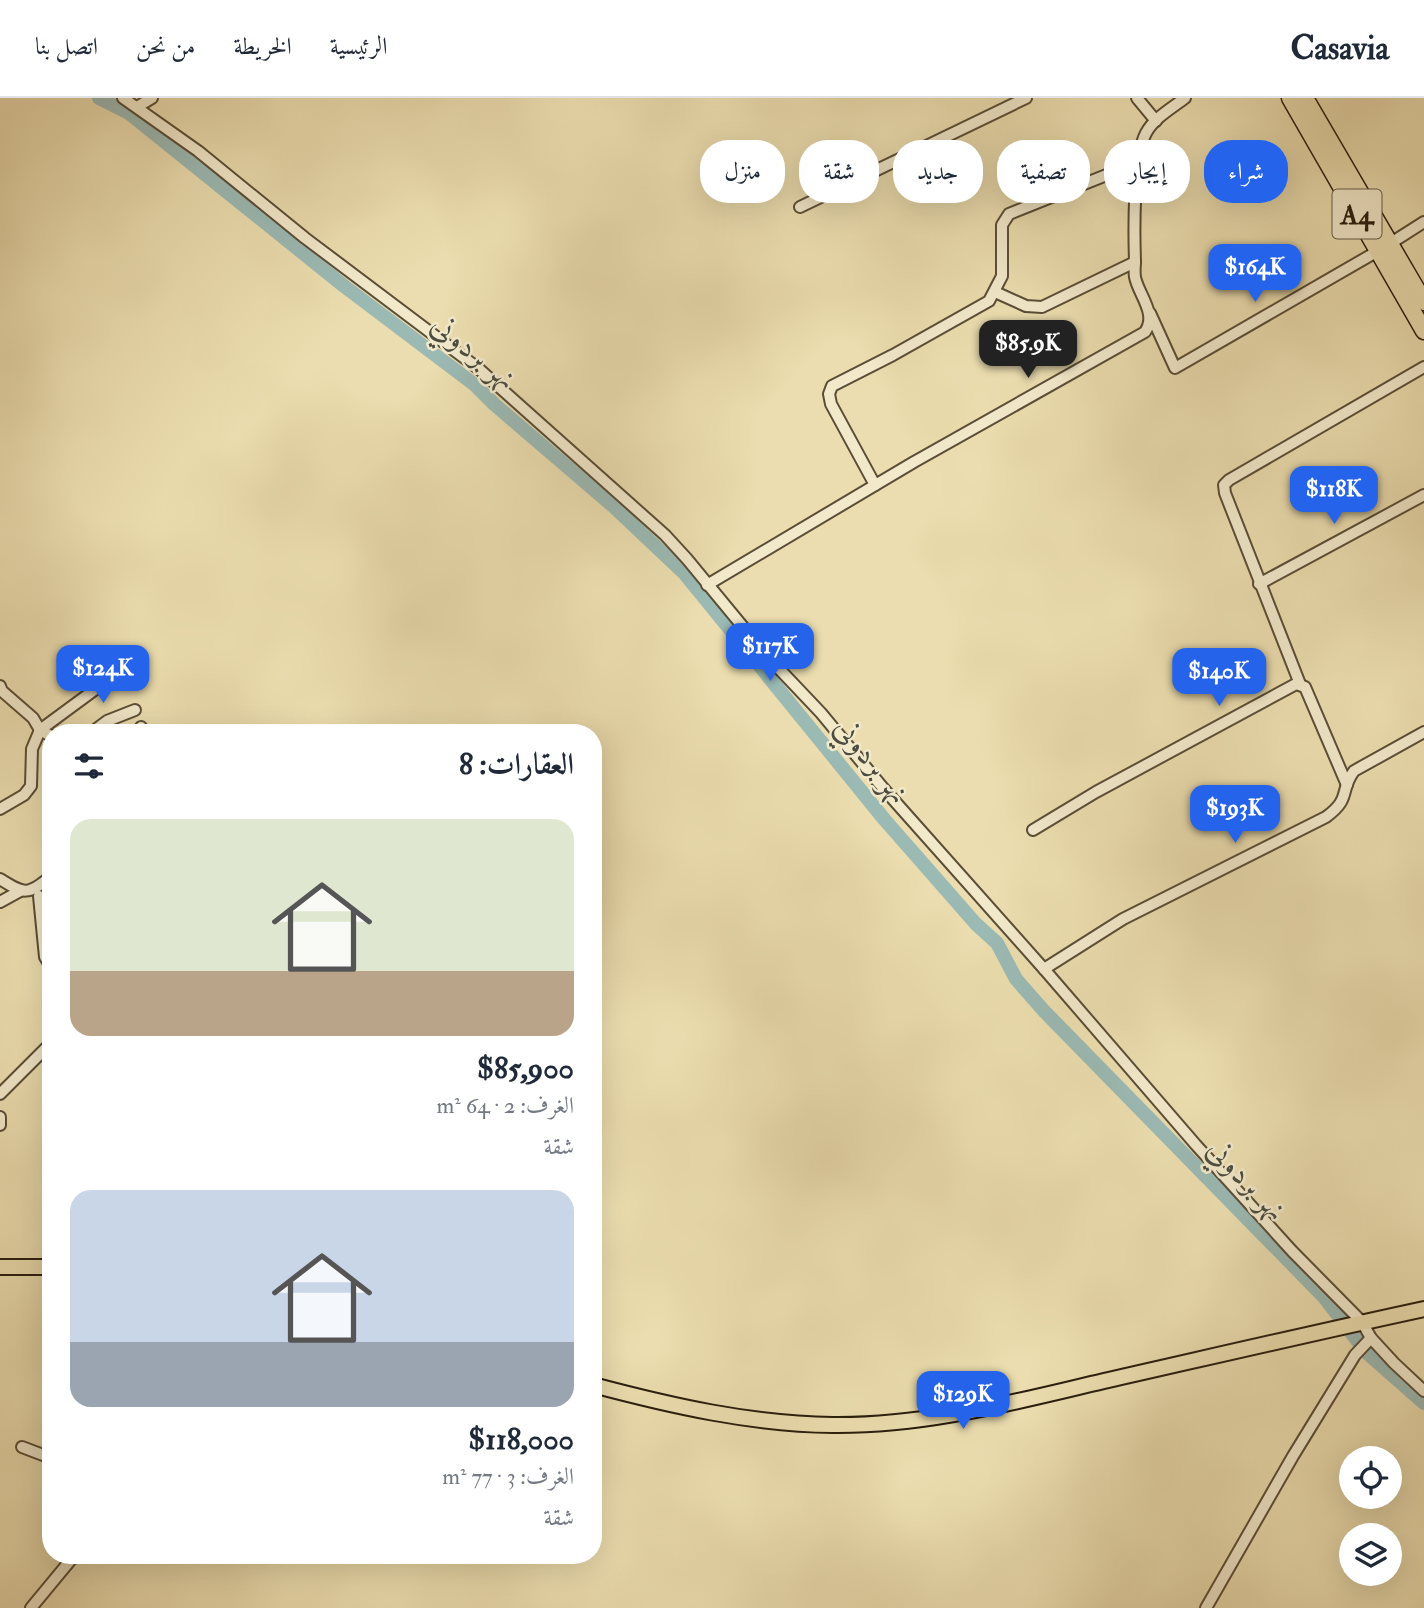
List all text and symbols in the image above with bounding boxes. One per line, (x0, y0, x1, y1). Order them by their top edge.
text: Casavia (1290, 28, 1389, 69)
text: اتصل بنا (35, 31, 98, 62)
text: من نحن (136, 31, 195, 62)
text: الخريطة (233, 31, 292, 62)
text: الرئيسية (330, 31, 387, 62)
chip: منزل (700, 140, 785, 203)
chip: شقة (799, 140, 879, 203)
chip: جديد (893, 140, 983, 203)
chip: تصفية (997, 140, 1090, 203)
chip: إيجار (1104, 140, 1190, 203)
chip: شراء (1204, 140, 1288, 203)
road number: A4 (1332, 190, 1382, 238)
pin: $164K (1206, 244, 1304, 304)
text: $164K (1224, 252, 1286, 281)
water label: نهر بردوني (420, 305, 526, 403)
pin: $85.9K (971, 320, 1085, 380)
text: $85.9K (995, 328, 1061, 357)
pin: $118K (1285, 466, 1383, 526)
text: $118K (1306, 474, 1362, 503)
pin: $117K (721, 624, 819, 683)
text: $117K (742, 631, 798, 660)
pin: $124K (54, 646, 152, 705)
pin: $140K (1170, 648, 1268, 708)
text: $124K (72, 653, 134, 682)
text: $140K (1188, 656, 1250, 685)
water label: نهر بردوني (821, 709, 919, 815)
text: العقارات: 8 (459, 746, 574, 783)
icon: filters (70, 747, 108, 785)
pin: $193K (1186, 786, 1284, 845)
text: $193K (1206, 793, 1264, 822)
icon: home (259, 864, 385, 990)
text: $85,900 (477, 1050, 574, 1087)
text: الغرف: 2 · 64 m² (436, 1091, 574, 1120)
water label: نهر بردوني (1194, 1130, 1297, 1233)
text: شقة (544, 1132, 574, 1161)
icon: home (259, 1235, 385, 1361)
pin: $129K (914, 1372, 1012, 1431)
text: $129K (933, 1379, 993, 1408)
text: $118,000 (468, 1421, 574, 1458)
map controls (1339, 1446, 1402, 1586)
button: locate (1339, 1446, 1402, 1509)
text: الغرف: 3 · 77 m² (442, 1462, 574, 1491)
text: شقة (544, 1503, 574, 1532)
button: layers (1339, 1523, 1402, 1586)

